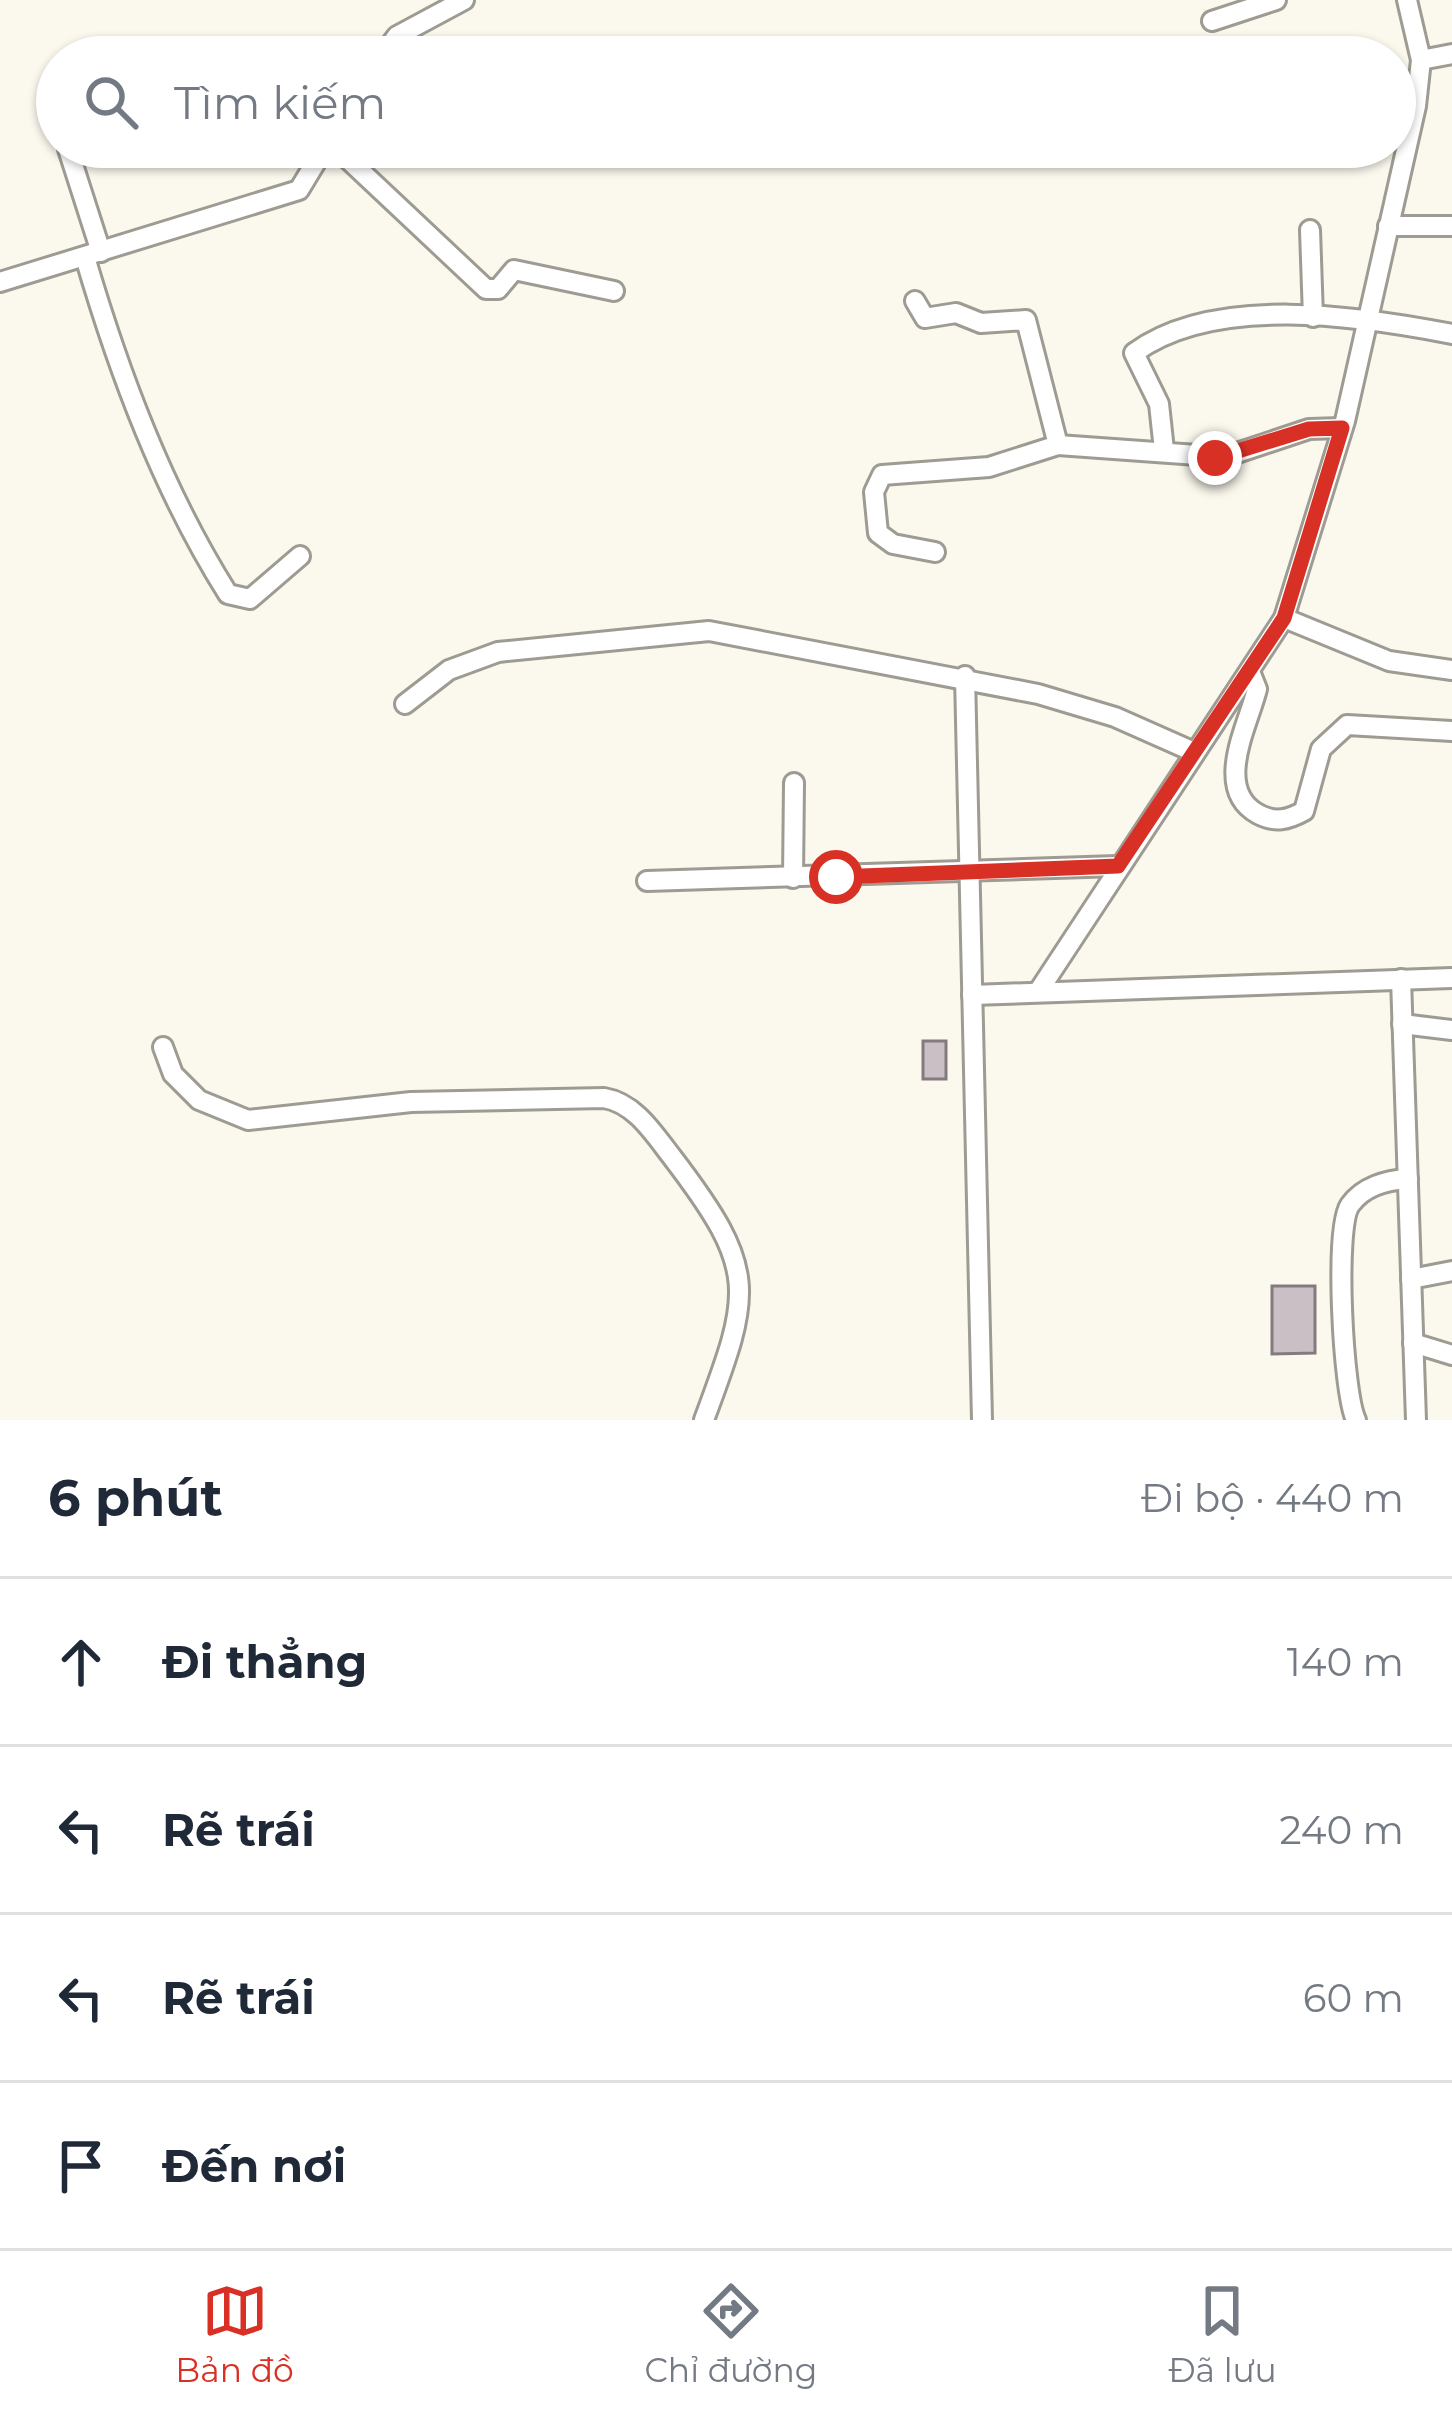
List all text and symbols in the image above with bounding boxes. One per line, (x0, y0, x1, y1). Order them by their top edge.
search box (36, 36, 1416, 168)
icon: search (78, 69, 144, 135)
text: Tìm kiếm (174, 75, 386, 130)
route end (1188, 431, 1242, 485)
route start (809, 850, 863, 904)
text: 6 phút (48, 1467, 223, 1529)
text: Đi bộ · 440 m (1141, 1474, 1404, 1522)
icon: ahead (48, 1629, 114, 1695)
text: Đi thẳng (162, 1634, 367, 1689)
text: 140 m (1287, 1638, 1404, 1686)
icon: left (48, 1797, 114, 1863)
text: Rẽ trái (162, 1802, 315, 1857)
text: 240 m (1280, 1806, 1404, 1854)
icon: left (48, 1965, 114, 2031)
text: Rẽ trái (162, 1970, 315, 2025)
text: 60 m (1303, 1974, 1404, 2022)
icon: arrive (48, 2133, 114, 2199)
text: Đến nơi (162, 2138, 346, 2193)
tab: Bản đồ (175, 2278, 294, 2390)
tab: Chỉ đường (644, 2278, 817, 2390)
tab: Đã lưu (1168, 2278, 1277, 2390)

